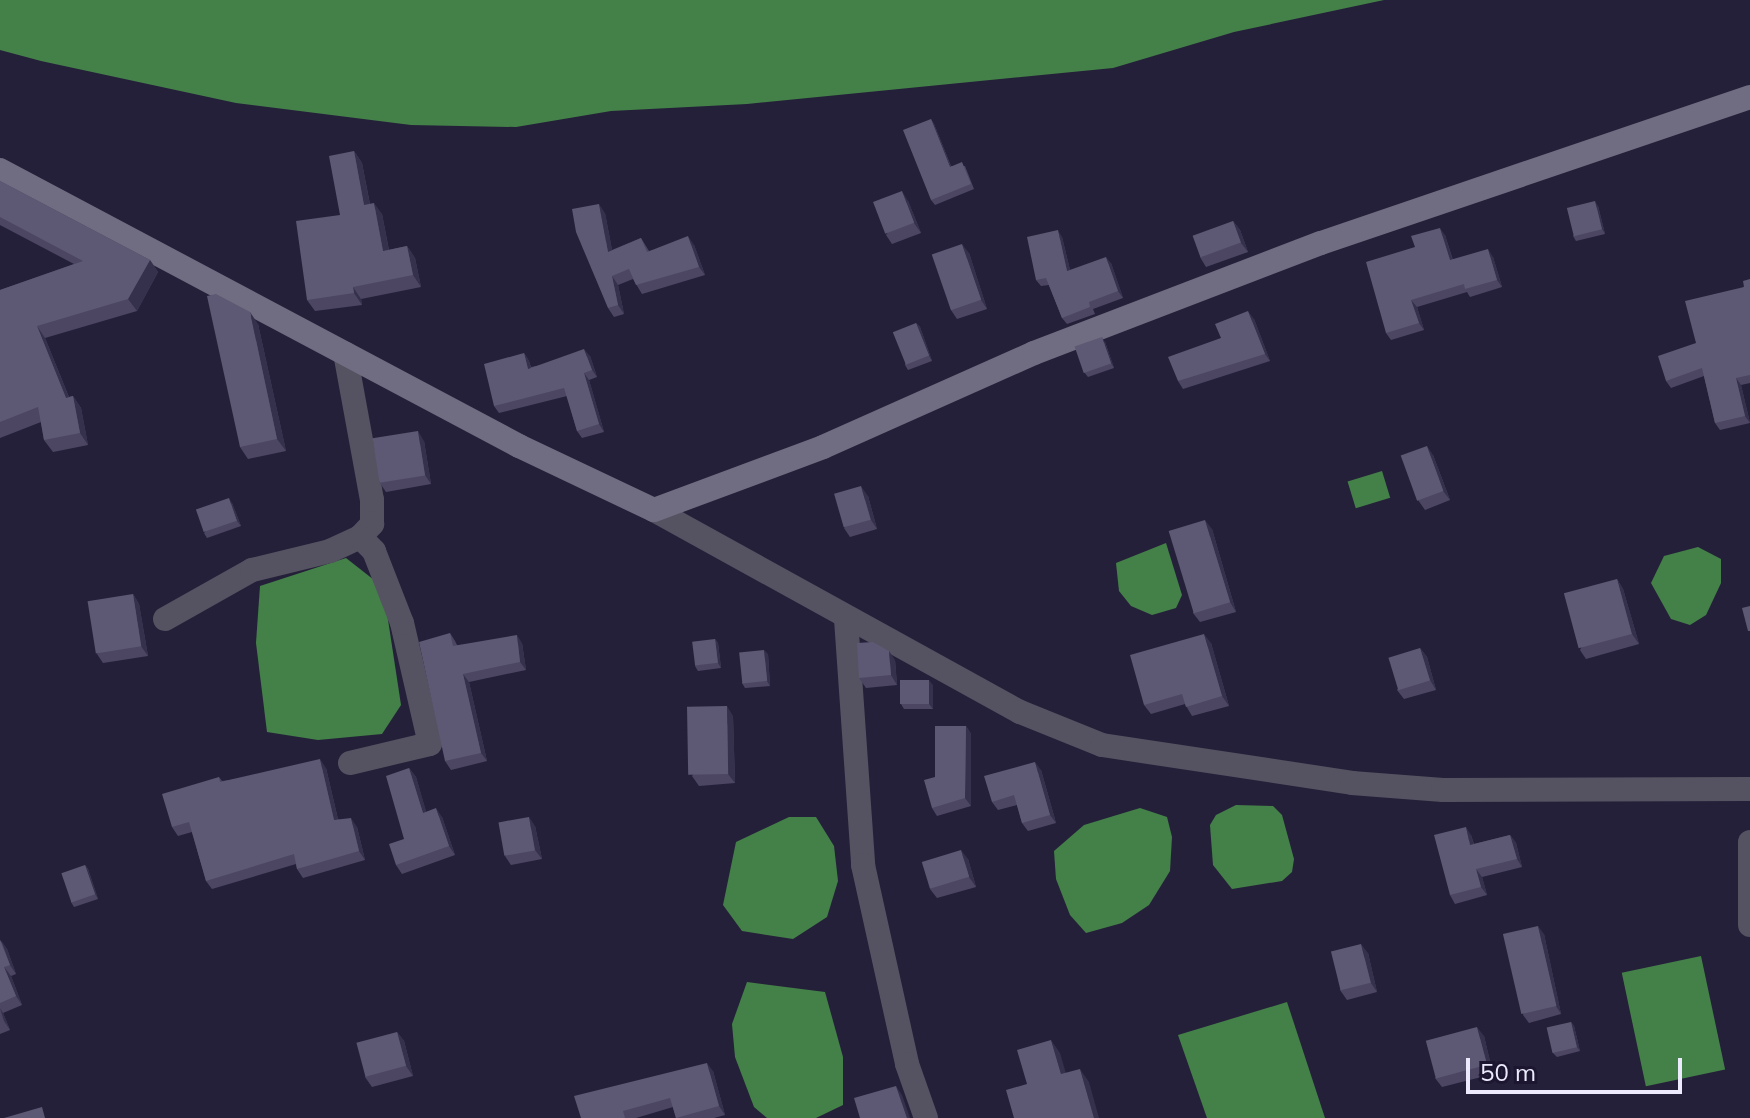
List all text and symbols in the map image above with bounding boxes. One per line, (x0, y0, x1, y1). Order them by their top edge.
scale bar (1470, 1042, 1686, 1092)
text: 50 m (1480, 1057, 1536, 1087)

